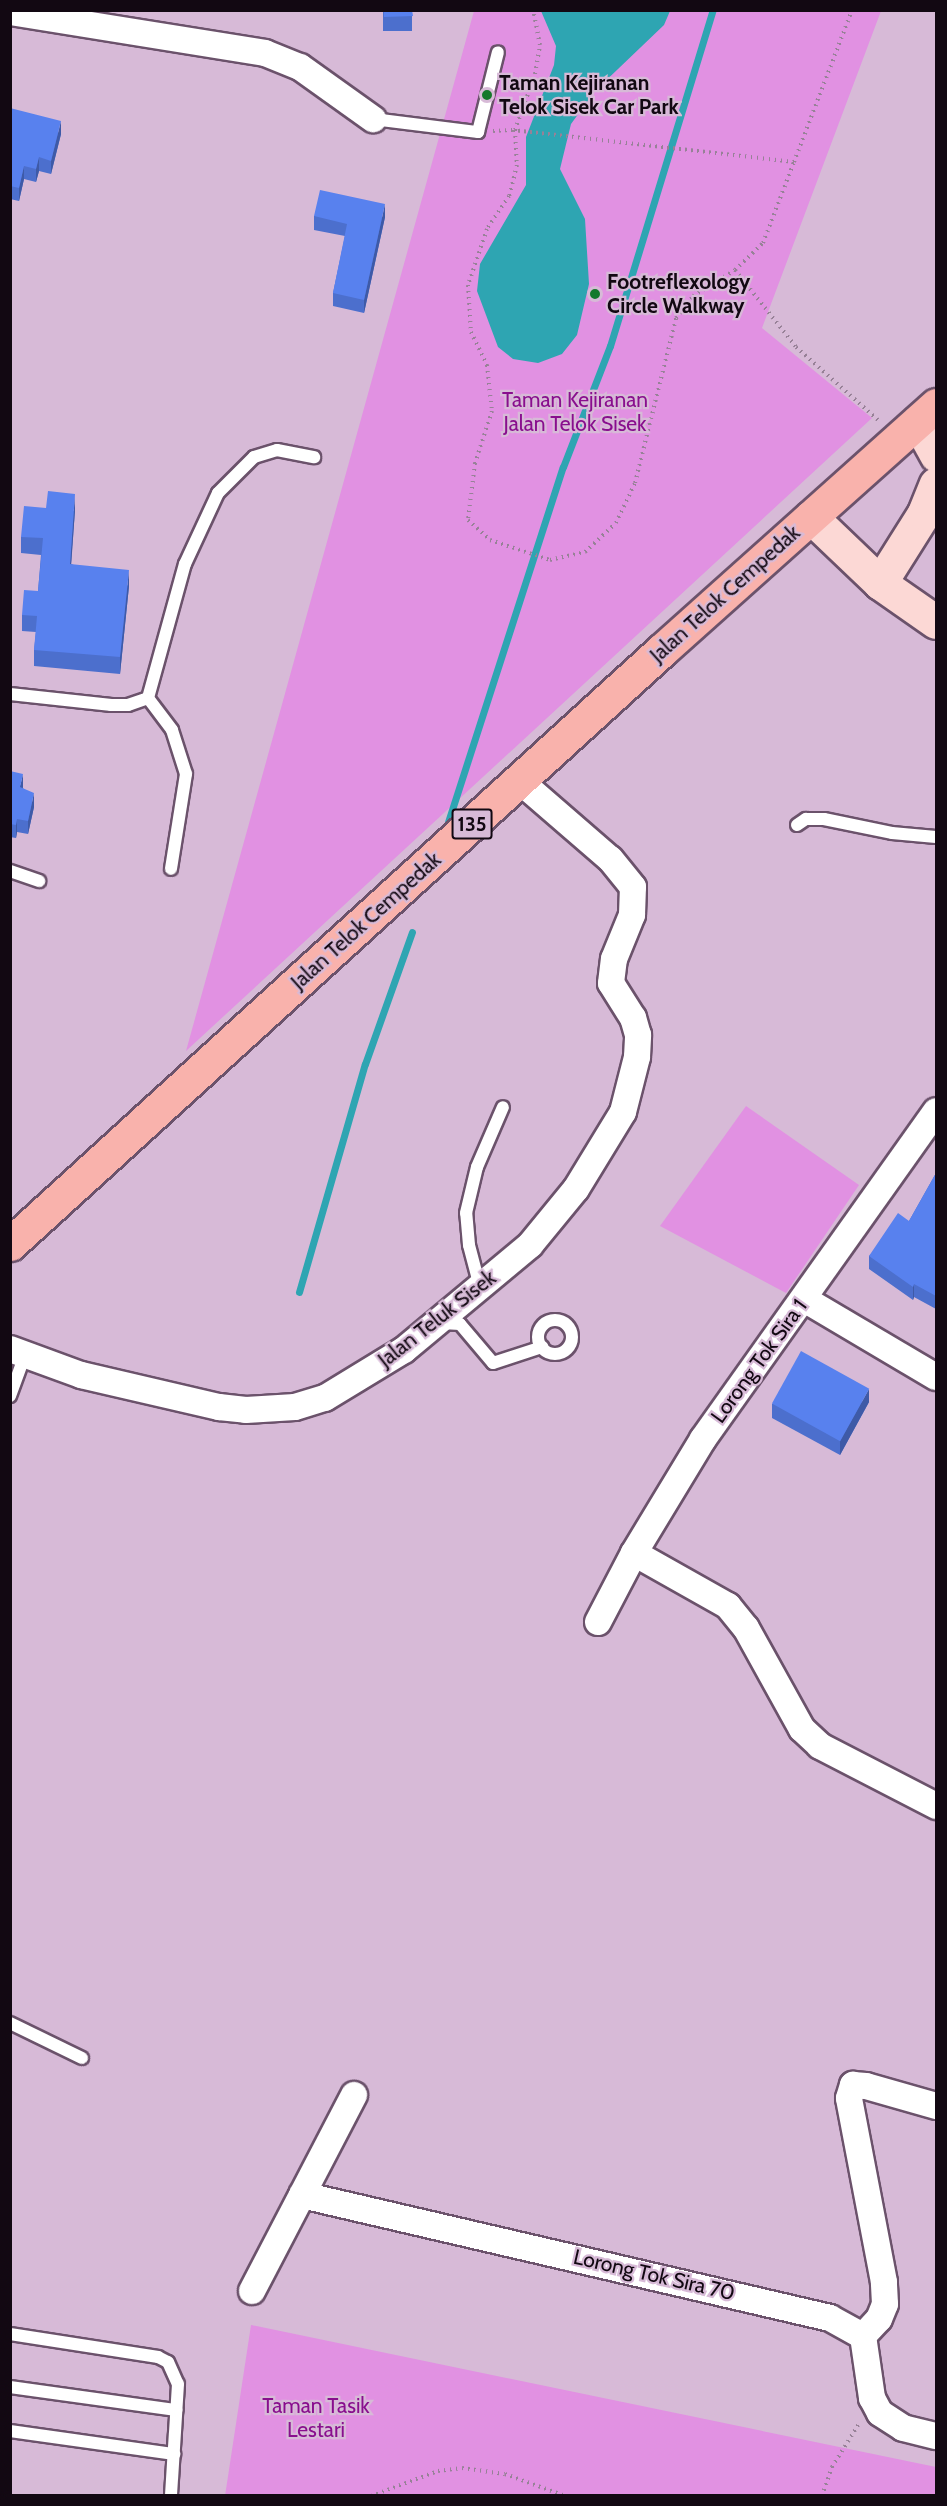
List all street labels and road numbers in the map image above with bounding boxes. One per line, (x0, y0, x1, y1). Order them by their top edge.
street label: Jalan Telok Cempedak (645, 520, 805, 668)
road number: 135 (451, 807, 493, 841)
street label: Jalan Telok Cempedak (286, 847, 446, 995)
street label: Jalan Teluk Sisek (373, 1265, 501, 1373)
street label: Lorong Tok Sira 1 (706, 1294, 812, 1428)
street label: Lorong Tok Sira 70 (571, 2244, 737, 2306)

